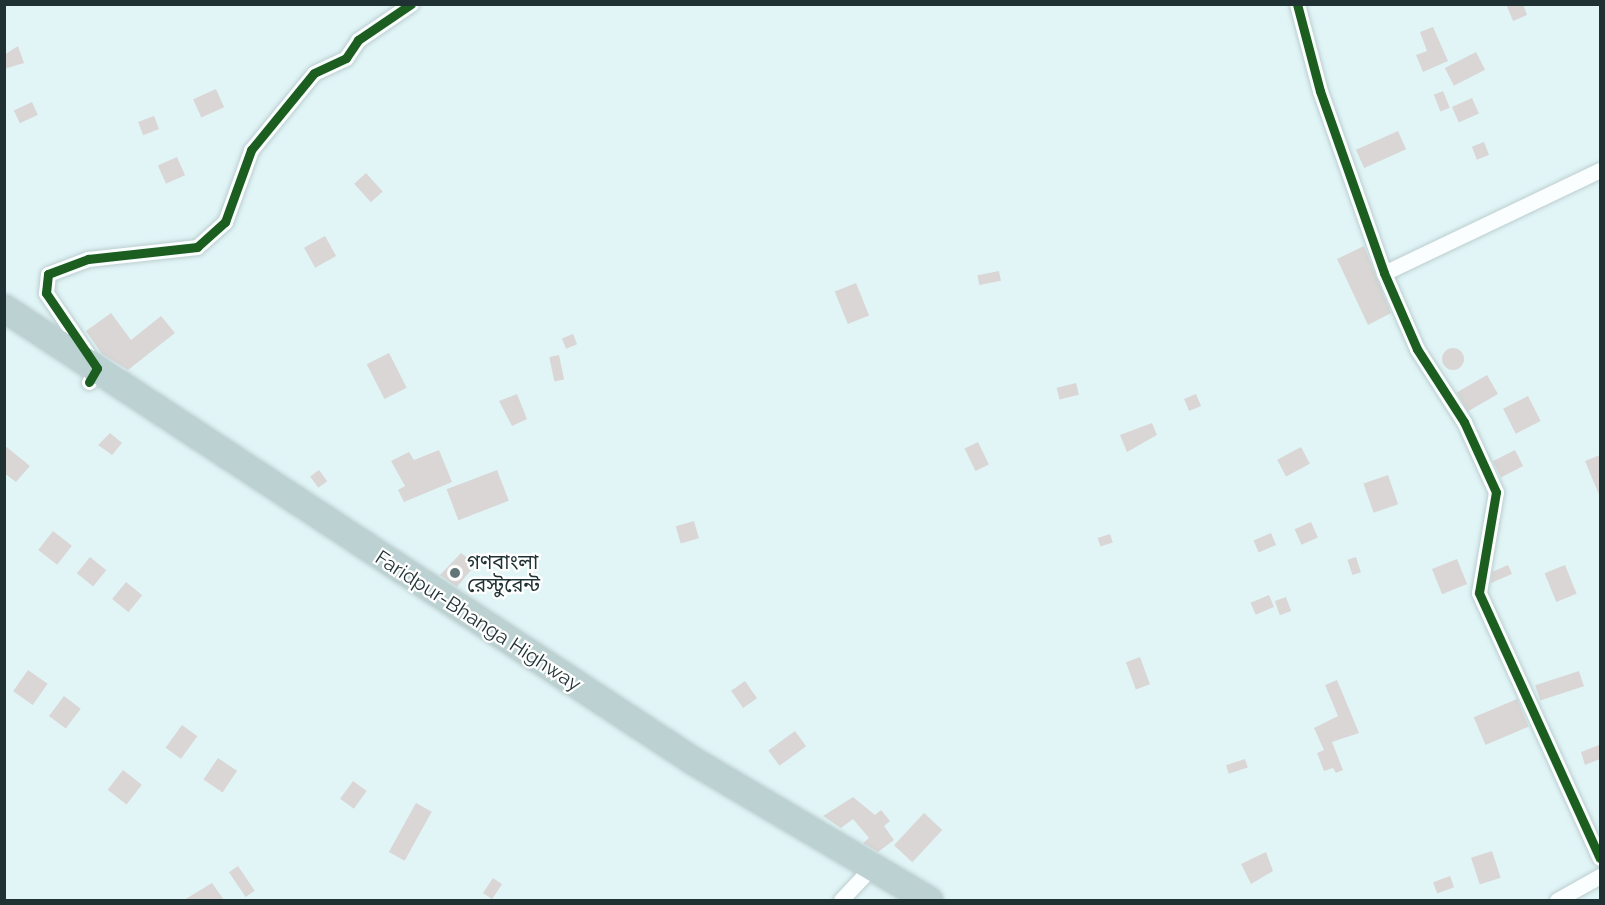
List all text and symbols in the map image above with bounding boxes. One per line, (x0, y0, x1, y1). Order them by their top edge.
street label: Faridpur-Bhanga Highway (371, 545, 585, 697)
place label: গণবাংলা রেস্টুরেন্ট (467, 550, 540, 597)
marker: গণবাংলা রেস্টুরেন্ট (448, 566, 462, 580)

